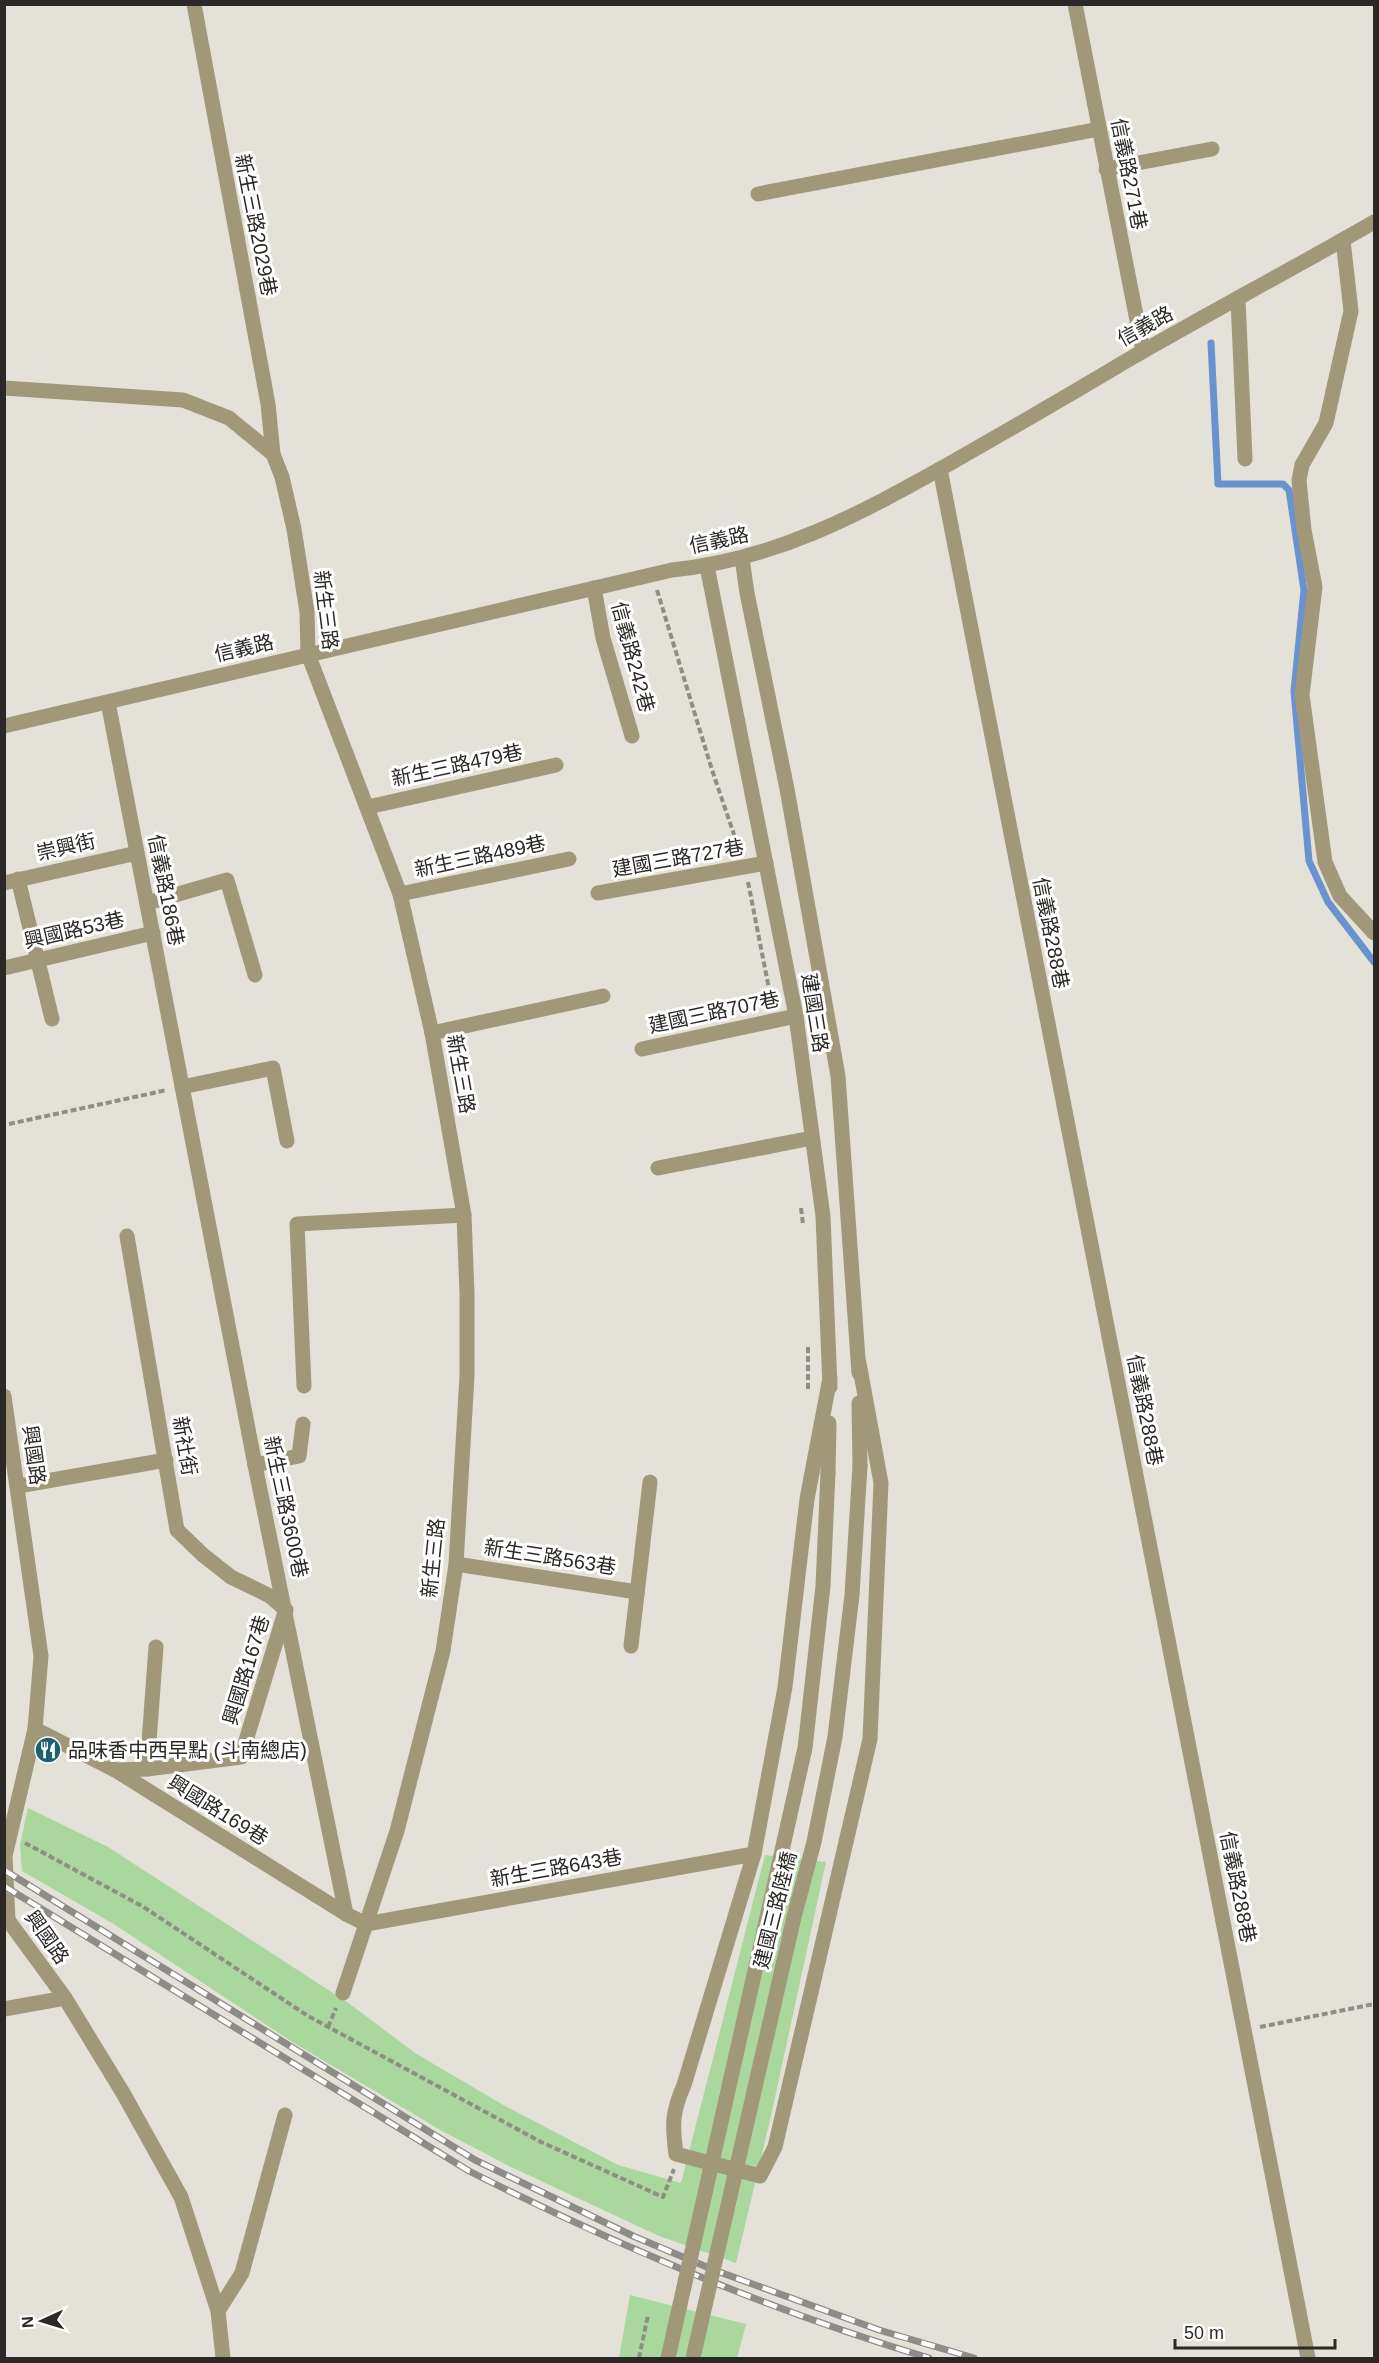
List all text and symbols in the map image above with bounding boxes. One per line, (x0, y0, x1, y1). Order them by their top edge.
street label: 信義路271巷 (1107, 116, 1151, 232)
street label: 新生三路2029巷 (231, 152, 281, 298)
street label: 信義路 (1113, 302, 1177, 350)
street label: 信義路 (687, 523, 751, 557)
street label: 新生三路 (310, 569, 342, 651)
street label: 信義路242巷 (608, 599, 658, 715)
street label: 信義路 (212, 631, 276, 665)
street label: 新生三路479巷 (389, 740, 525, 790)
street label: 崇興街 (34, 830, 98, 864)
street label: 新生三路489巷 (412, 831, 548, 881)
street label: 信義路186巷 (144, 832, 188, 948)
street label: 建國三路727巷 (610, 836, 746, 880)
street label: 信義路288巷 (1029, 875, 1073, 991)
street label: 興國路53巷 (22, 908, 126, 952)
street label: 建國三路 (798, 972, 832, 1054)
street label: 建國三路707巷 (646, 987, 782, 1037)
street label: 新生三路 (443, 1033, 479, 1115)
street label: 信義路288巷 (1123, 1352, 1167, 1468)
street label: 新社街 (169, 1415, 201, 1477)
street label: 興國路 (19, 1424, 49, 1486)
street label: 新生三路3600巷 (260, 1434, 312, 1580)
street label: 新生三路 (418, 1517, 448, 1599)
street label: 新生三路563巷 (482, 1536, 618, 1578)
street label: 興國路167巷 (219, 1613, 273, 1727)
restaurant icon: 品味香中西早點 (斗南總店) (33, 1735, 63, 1765)
place label: 品味香中西早點 (斗南總店) (68, 1739, 307, 1761)
street label: 興國路169巷 (164, 1771, 272, 1849)
street label: 信義路288巷 (1216, 1829, 1260, 1945)
street label: 新生三路643巷 (488, 1846, 624, 1890)
street label: 建國三路陸橋 (750, 1849, 800, 1971)
street label: 興國路 (21, 1906, 73, 1968)
north arrow (12, 2291, 72, 2351)
scale bar (1175, 2312, 1336, 2350)
text: N (19, 2316, 36, 2328)
text: 50 m (1184, 2323, 1224, 2343)

